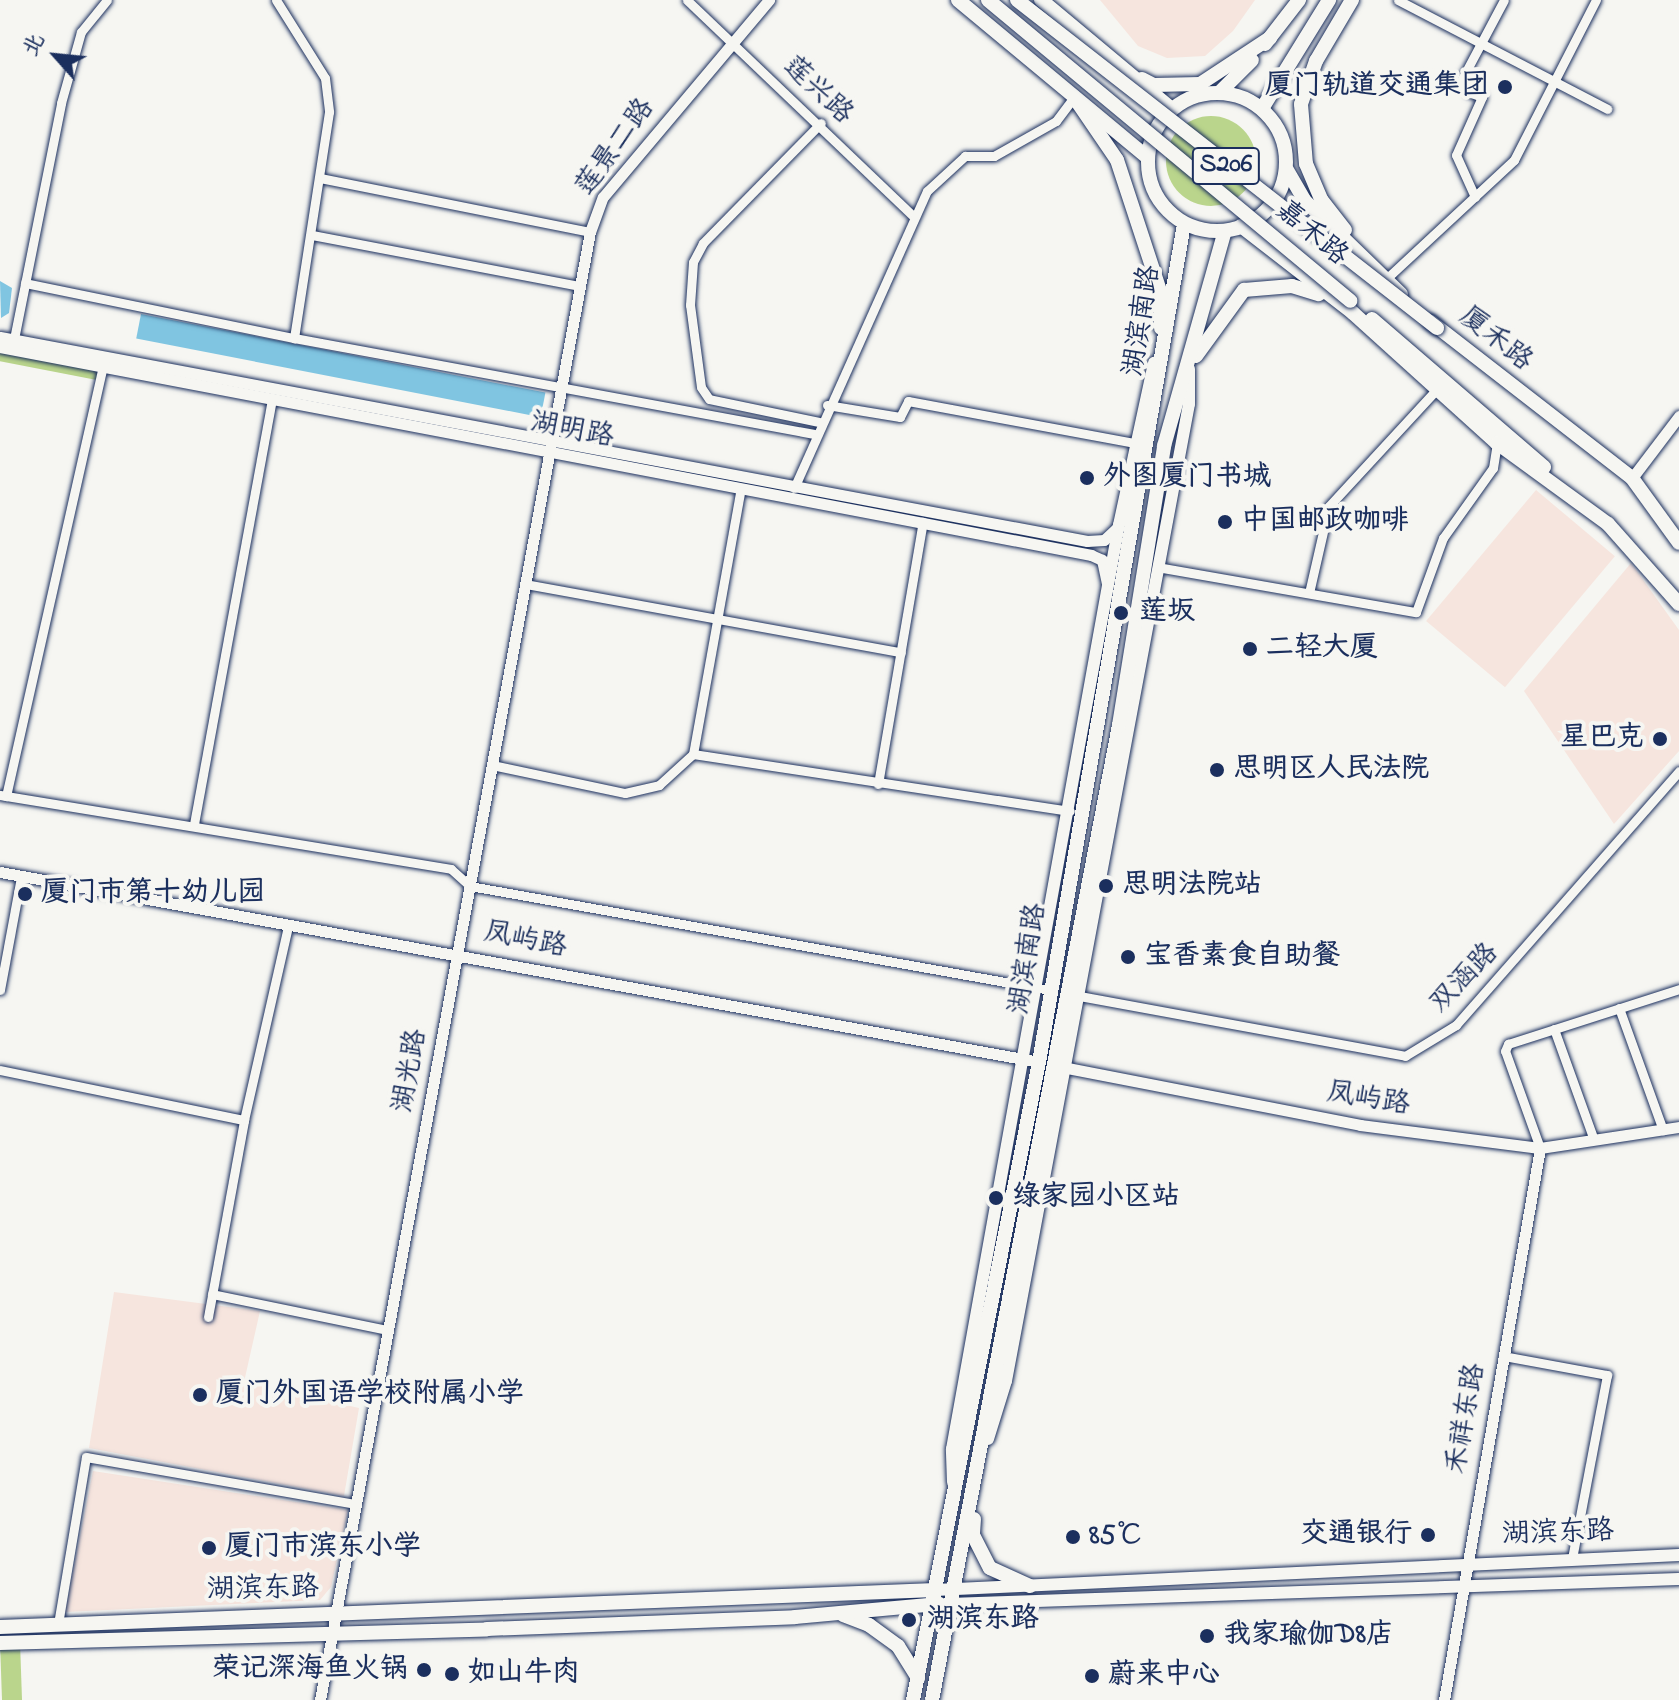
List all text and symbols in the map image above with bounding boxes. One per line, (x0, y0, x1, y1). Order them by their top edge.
north arrow (16, 16, 96, 96)
text: 北 (15, 28, 54, 62)
street label: 莲兴路 (775, 50, 859, 132)
place label: 厦门轨道交通集团 (1265, 70, 1489, 104)
marker: 厦门轨道交通集团 (1496, 78, 1514, 96)
street label: 莲景二路 (569, 93, 663, 203)
road number: S206 (1190, 144, 1262, 188)
street label: 嘉禾路 (1268, 194, 1354, 274)
street label: 湖滨南路 (1118, 263, 1168, 379)
street label: 厦禾路 (1452, 301, 1538, 379)
street label: 湖明路 (528, 406, 616, 456)
place label: 外图厦门书城 (1103, 461, 1271, 495)
marker: 外图厦门书城 (1078, 469, 1096, 487)
place label: 中国邮政咖啡 (1241, 505, 1409, 539)
marker: 中国邮政咖啡 (1216, 513, 1234, 531)
place label: 莲坂 (1139, 596, 1195, 630)
marker: 莲坂 (1110, 602, 1132, 624)
place label: 二轻大厦 (1266, 632, 1378, 666)
marker: 二轻大厦 (1241, 640, 1259, 658)
place label: 星巴克 (1560, 722, 1644, 756)
marker: 星巴克 (1651, 730, 1669, 748)
place label: 思明区人民法院 (1233, 753, 1429, 787)
marker: 思明区人民法院 (1208, 761, 1226, 779)
place label: 思明法院站 (1122, 869, 1262, 903)
place label: 厦门市第十幼儿园 (41, 877, 265, 911)
marker: 思明法院站 (1097, 877, 1115, 895)
marker: 厦门市第十幼儿园 (16, 885, 34, 903)
street label: 湖滨南路 (1004, 901, 1054, 1017)
street label: 凤屿路 (481, 916, 569, 966)
street label: 双涵路 (1424, 937, 1506, 1021)
place label: 宝香素食自助餐 (1144, 940, 1340, 974)
marker: 宝香素食自助餐 (1119, 948, 1137, 966)
street label: 湖光路 (387, 1027, 435, 1115)
street label: 凤屿路 (1324, 1077, 1412, 1123)
place label: 绿家园小区站 (1012, 1181, 1180, 1215)
marker: 绿家园小区站 (987, 1189, 1005, 1207)
street label: 禾祥东路 (1441, 1361, 1493, 1477)
place label: 厦门外国语学校附属小学 (216, 1378, 524, 1412)
marker: 厦门外国语学校附属小学 (191, 1386, 209, 1404)
street label: 湖滨东路 (1501, 1515, 1615, 1553)
place label: 交通银行 (1300, 1518, 1412, 1552)
place label: 85℃ (1089, 1520, 1144, 1554)
marker: 交通银行 (1419, 1526, 1437, 1544)
marker: 85℃ (1064, 1528, 1082, 1546)
place label: 厦门市滨东小学 (225, 1531, 421, 1565)
marker: 厦门市滨东小学 (200, 1539, 218, 1557)
street label: 湖滨东路 (207, 1572, 319, 1608)
place label: 湖滨东路 (927, 1603, 1039, 1637)
marker: 湖滨东路 (898, 1609, 920, 1631)
place label: 我家瑜伽D8店 (1223, 1619, 1394, 1653)
marker: 我家瑜伽D8店 (1198, 1627, 1216, 1645)
place label: 荣记深海鱼火锅 (212, 1653, 408, 1687)
place label: 如山牛肉 (468, 1657, 580, 1691)
place label: 蔚来中心 (1108, 1659, 1220, 1693)
marker: 荣记深海鱼火锅 (415, 1661, 433, 1679)
marker: 如山牛肉 (443, 1665, 461, 1683)
marker: 蔚来中心 (1083, 1667, 1101, 1685)

